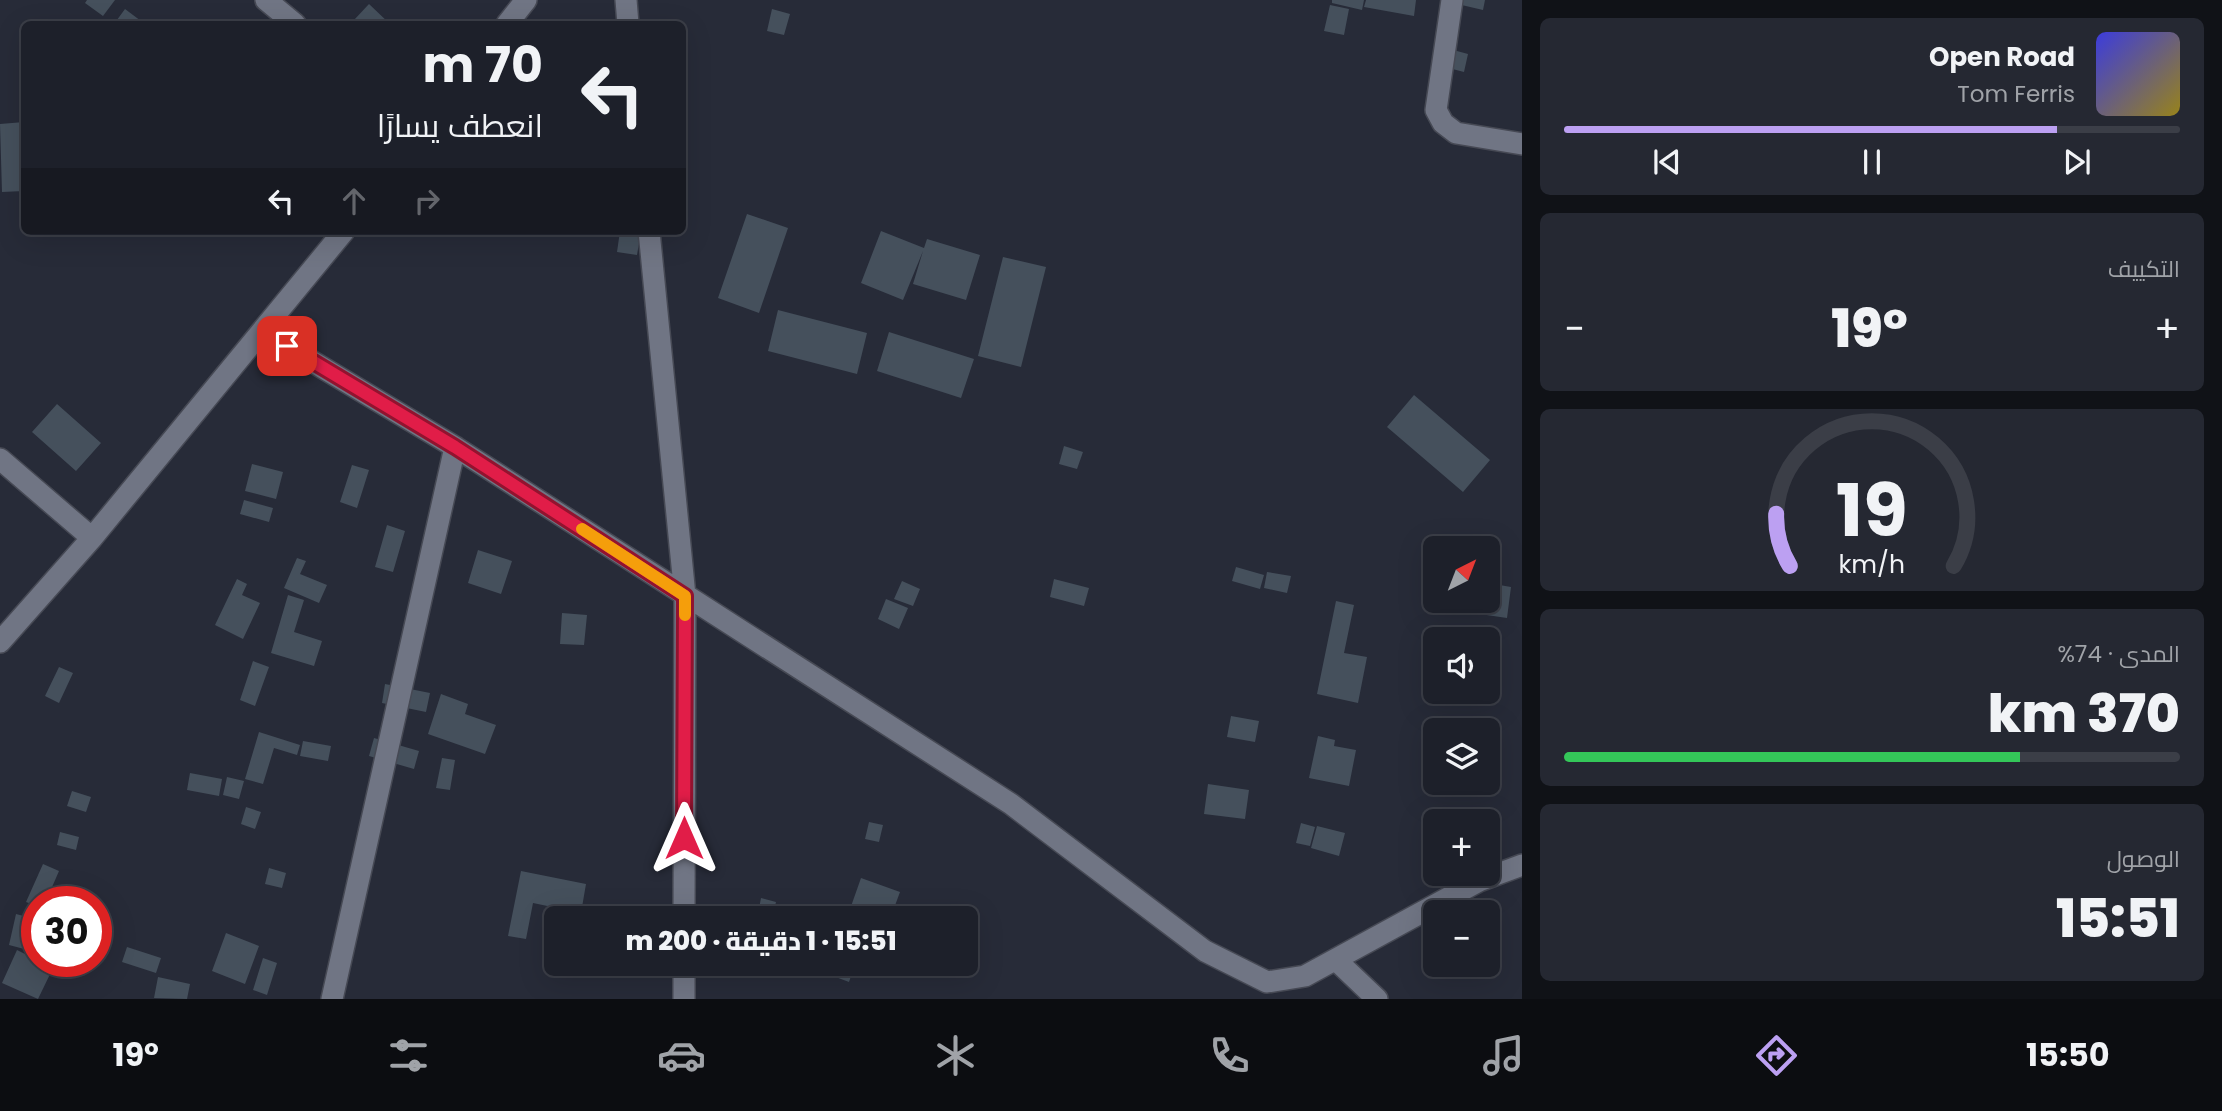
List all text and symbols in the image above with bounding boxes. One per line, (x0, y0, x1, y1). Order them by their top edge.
text: 70 m (423, 31, 543, 99)
text: Open Road (1929, 39, 2075, 75)
icon: left (567, 49, 658, 140)
text: Tom Ferris (1957, 78, 2075, 110)
text: انعطف يسارًا (377, 103, 543, 148)
icon: previous (1648, 143, 1686, 181)
icon: pause (1853, 143, 1891, 181)
icon: next (2058, 143, 2096, 181)
icon: left (262, 182, 300, 220)
icon: ahead (335, 182, 373, 220)
icon: right (408, 182, 446, 220)
text: التكييف (2108, 253, 2180, 285)
text: 19° (1831, 292, 1908, 365)
text: − (1564, 302, 1585, 355)
text: + (2154, 302, 2180, 355)
pin (257, 316, 317, 376)
icon: arrive (268, 327, 306, 365)
text: 19 (1836, 460, 1908, 561)
north arrow (1423, 536, 1500, 612)
map controls (1423, 536, 1500, 977)
text: km/h (1839, 546, 1905, 581)
button: sound (1423, 627, 1500, 704)
text: المدى · 74% (2057, 638, 2180, 670)
text: 370 km (1988, 677, 2180, 750)
button: layers (1423, 718, 1500, 795)
position arrow (647, 801, 721, 875)
button: + (1423, 809, 1500, 886)
text: الوصول (2107, 843, 2180, 875)
text: 15:51 (2056, 882, 2180, 955)
speed limit sign: 30 (21, 886, 112, 977)
button: − (1423, 900, 1500, 977)
text: 15:51 · 1 دقيقة · 200 m (626, 923, 896, 959)
icon: filters (384, 1031, 433, 1080)
icon: car (657, 1031, 706, 1080)
icon: climate (931, 1031, 980, 1080)
icon: phone (1205, 1031, 1254, 1080)
icon: music (1479, 1031, 1528, 1080)
icon: directions (1752, 1031, 1801, 1080)
text: 19° (112, 1032, 159, 1077)
text: 15:50 (2026, 1032, 2110, 1077)

